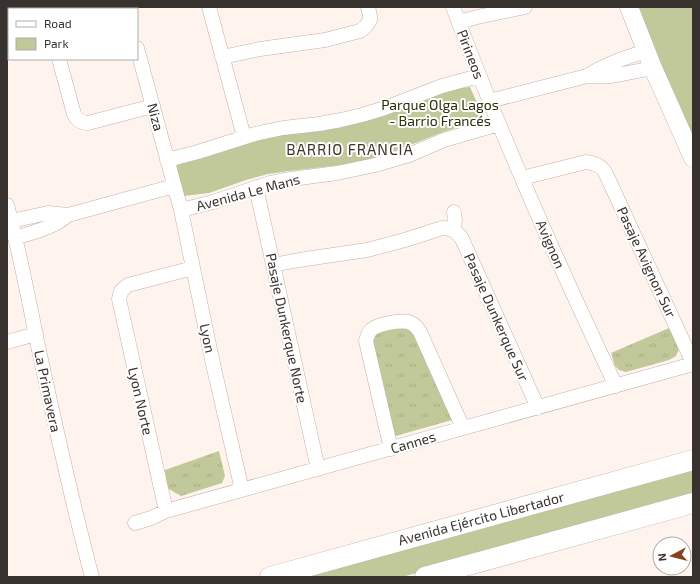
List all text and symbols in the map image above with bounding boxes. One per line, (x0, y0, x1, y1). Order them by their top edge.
legend (8, 8, 138, 60)
text: Road (44, 16, 72, 30)
street label: Pirineos (454, 27, 488, 81)
text: Park (44, 36, 69, 50)
park label: Parque Olga Lagos - Barrio Francés (381, 96, 499, 129)
street label: Niza (144, 101, 168, 133)
district label: BARRIO FRANCIA (286, 140, 414, 158)
street label: Avenida Le Mans (194, 170, 302, 214)
street label: Pasaje Avignon Sur (614, 204, 680, 321)
street label: Avignon (533, 217, 569, 271)
street label: Pasaje Dunkerque Sur (461, 250, 533, 384)
street label: Pasaje Dunkerque Norte (263, 251, 311, 405)
street label: Lyon (197, 322, 219, 354)
street label: La Primavera (31, 348, 65, 434)
street label: Lyon Norte (125, 365, 157, 437)
street label: Cannes (388, 427, 438, 457)
street label: Avenida Ejército Libertador (396, 488, 566, 548)
north arrow (652, 536, 692, 576)
text: N (655, 552, 669, 562)

